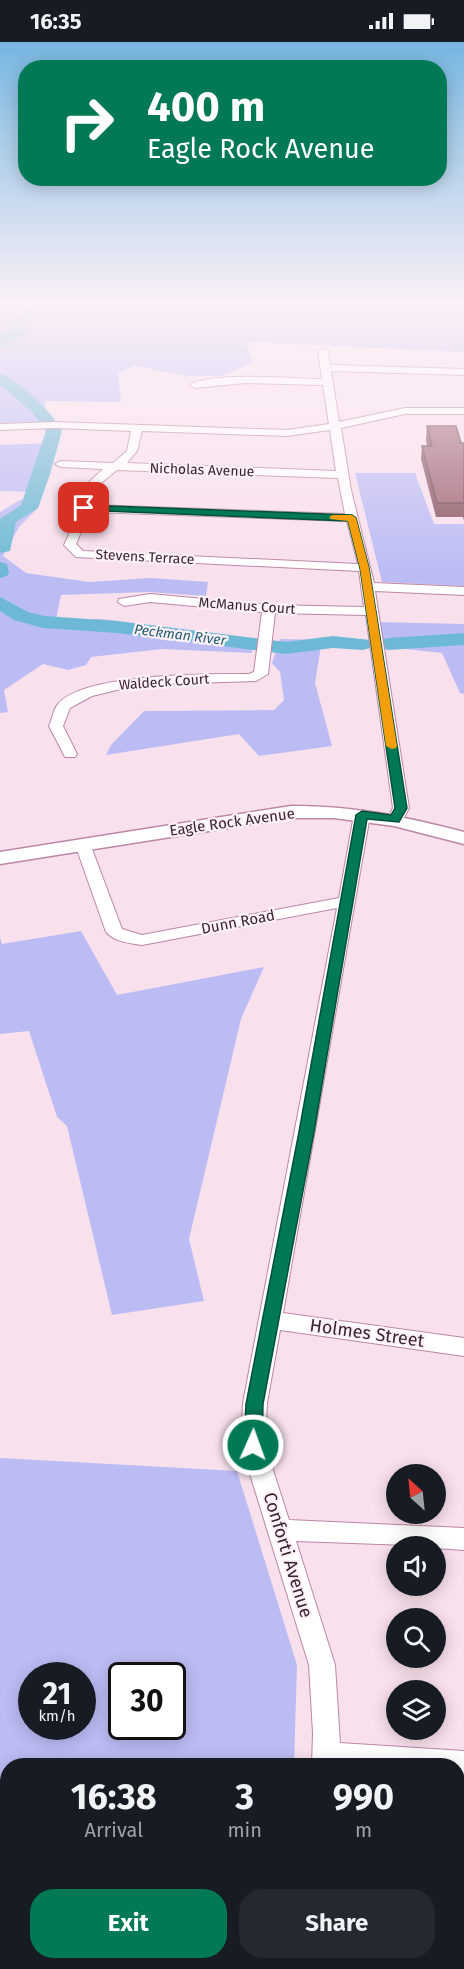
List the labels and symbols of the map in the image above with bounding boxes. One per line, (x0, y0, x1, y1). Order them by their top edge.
street label: Nicholas Avenue (149, 460, 255, 480)
pin (58, 482, 109, 533)
street label: Stevens Terrace (95, 546, 195, 568)
street label: McManus Court (198, 594, 297, 618)
water label: Peckman River (133, 621, 227, 649)
street label: Waldeck Court (118, 670, 211, 694)
street label: Eagle Rock Avenue (168, 804, 296, 840)
street label: Dunn Road (200, 906, 276, 938)
street label: Holmes Street (308, 1314, 426, 1352)
position arrow (221, 1413, 285, 1477)
north arrow (386, 1464, 446, 1524)
street label: Conforti Avenue (258, 1490, 318, 1620)
speed limit sign: 30 (108, 1662, 186, 1740)

